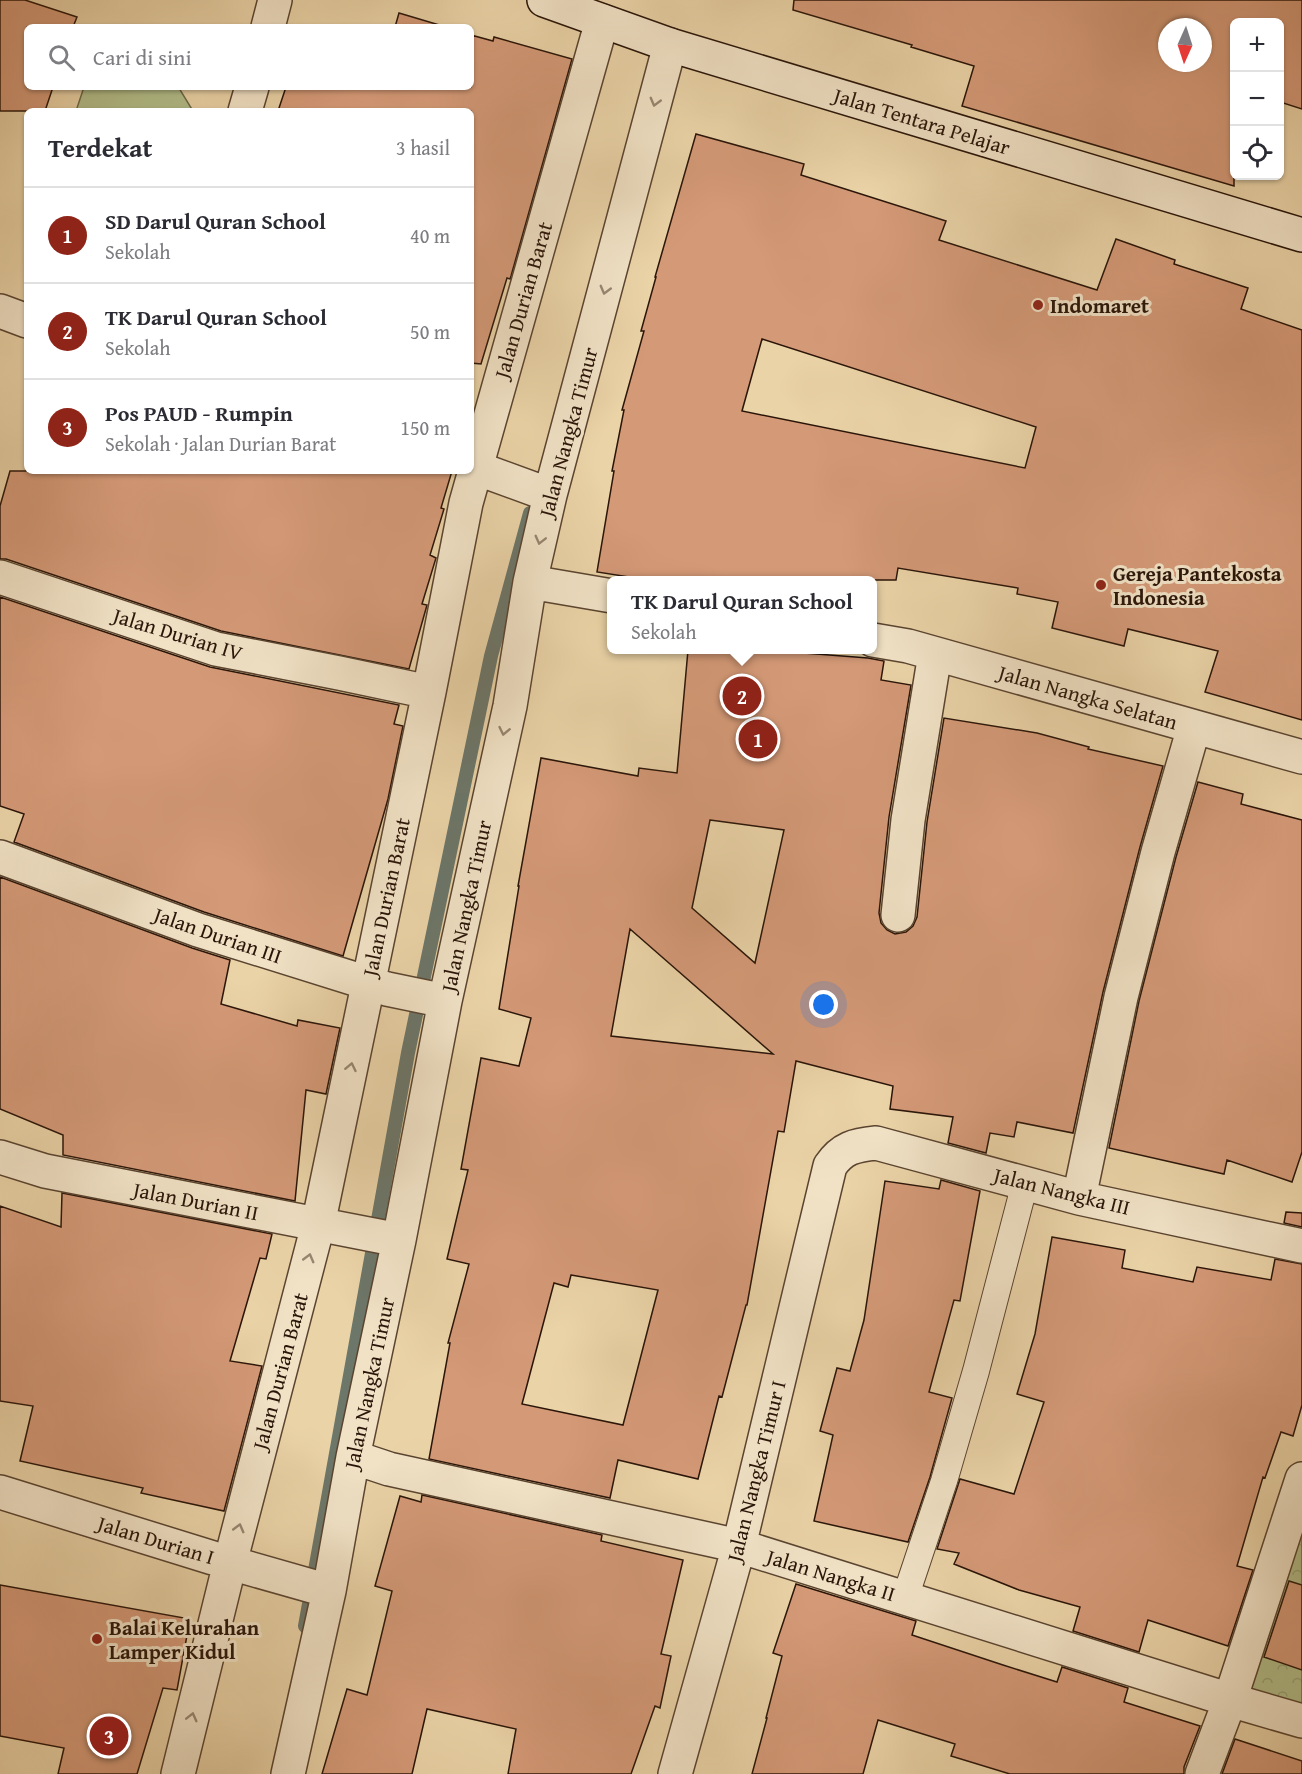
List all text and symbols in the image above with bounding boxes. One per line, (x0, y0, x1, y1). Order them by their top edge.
north arrow (1158, 18, 1212, 72)
map controls (1230, 18, 1284, 180)
button: + (1230, 18, 1284, 72)
search box (24, 24, 474, 90)
icon: search (45, 41, 78, 74)
text: Cari di sini (93, 41, 192, 73)
button: − (1230, 72, 1284, 126)
street label: Jalan Tentara Pelajar (827, 79, 1014, 163)
one-way arrow (650, 97, 663, 107)
button: locate (1230, 126, 1284, 180)
text: Terdekat (48, 128, 152, 167)
text: 3 hasil (396, 133, 450, 162)
text: SD Darul Quran School (105, 205, 326, 237)
street label: Jalan Durian Barat (485, 218, 560, 385)
text: 1 (62, 221, 73, 250)
text: 40 m (410, 221, 450, 250)
text: Sekolah (105, 237, 170, 266)
one-way arrow (600, 284, 612, 295)
place label: Indomaret (1050, 290, 1149, 321)
marker: Indomaret (1031, 298, 1045, 312)
text: TK Darul Quran School (105, 301, 327, 333)
text: 2 (62, 317, 73, 346)
text: 50 m (410, 317, 450, 346)
text: Sekolah (105, 333, 170, 362)
street label: Jalan Nangka Timur (530, 343, 606, 523)
text: Pos PAUD - Rumpin (105, 397, 293, 429)
text: 3 (62, 413, 73, 442)
text: 150 m (400, 413, 450, 442)
text: Sekolah · Jalan Durian Barat (105, 429, 336, 458)
one-way arrow (534, 534, 547, 544)
place label: Gereja Pantekosta Indonesia (1113, 558, 1282, 613)
popup (607, 576, 877, 654)
marker: Gereja Pantekosta Indonesia (1094, 578, 1108, 592)
text: TK Darul Quran School (631, 585, 853, 617)
street label: Jalan Durian IV (107, 599, 247, 668)
text: Sekolah (631, 617, 697, 646)
street label: Jalan Nangka Selatan (992, 656, 1181, 737)
pin: 2 (722, 674, 762, 718)
pin: 1 (738, 716, 777, 762)
one-way arrow (498, 726, 511, 736)
street label: Jalan Durian Barat (353, 814, 418, 982)
street label: Jalan Nangka Timur (432, 817, 499, 998)
street label: Jalan Durian III (147, 898, 286, 971)
your location (809, 990, 838, 1019)
one-way arrow (343, 1063, 356, 1073)
street label: Jalan Nangka III (988, 1158, 1133, 1223)
street label: Jalan Durian II (128, 1173, 261, 1228)
one-way arrow (302, 1253, 315, 1263)
street label: Jalan Durian Barat (243, 1288, 316, 1456)
street label: Jalan Nangka Timur (335, 1294, 402, 1475)
street label: Jalan Nangka Timur I (718, 1377, 794, 1568)
street label: Jalan Durian I (91, 1507, 218, 1572)
one-way arrow (232, 1523, 245, 1533)
street label: Jalan Nangka II (760, 1540, 899, 1609)
place label: Balai Kelurahan Lamper Kidul (109, 1612, 260, 1667)
marker: Balai Kelurahan Lamper Kidul (90, 1632, 104, 1646)
one-way arrow (184, 1712, 197, 1722)
pin: 3 (90, 1714, 128, 1758)

